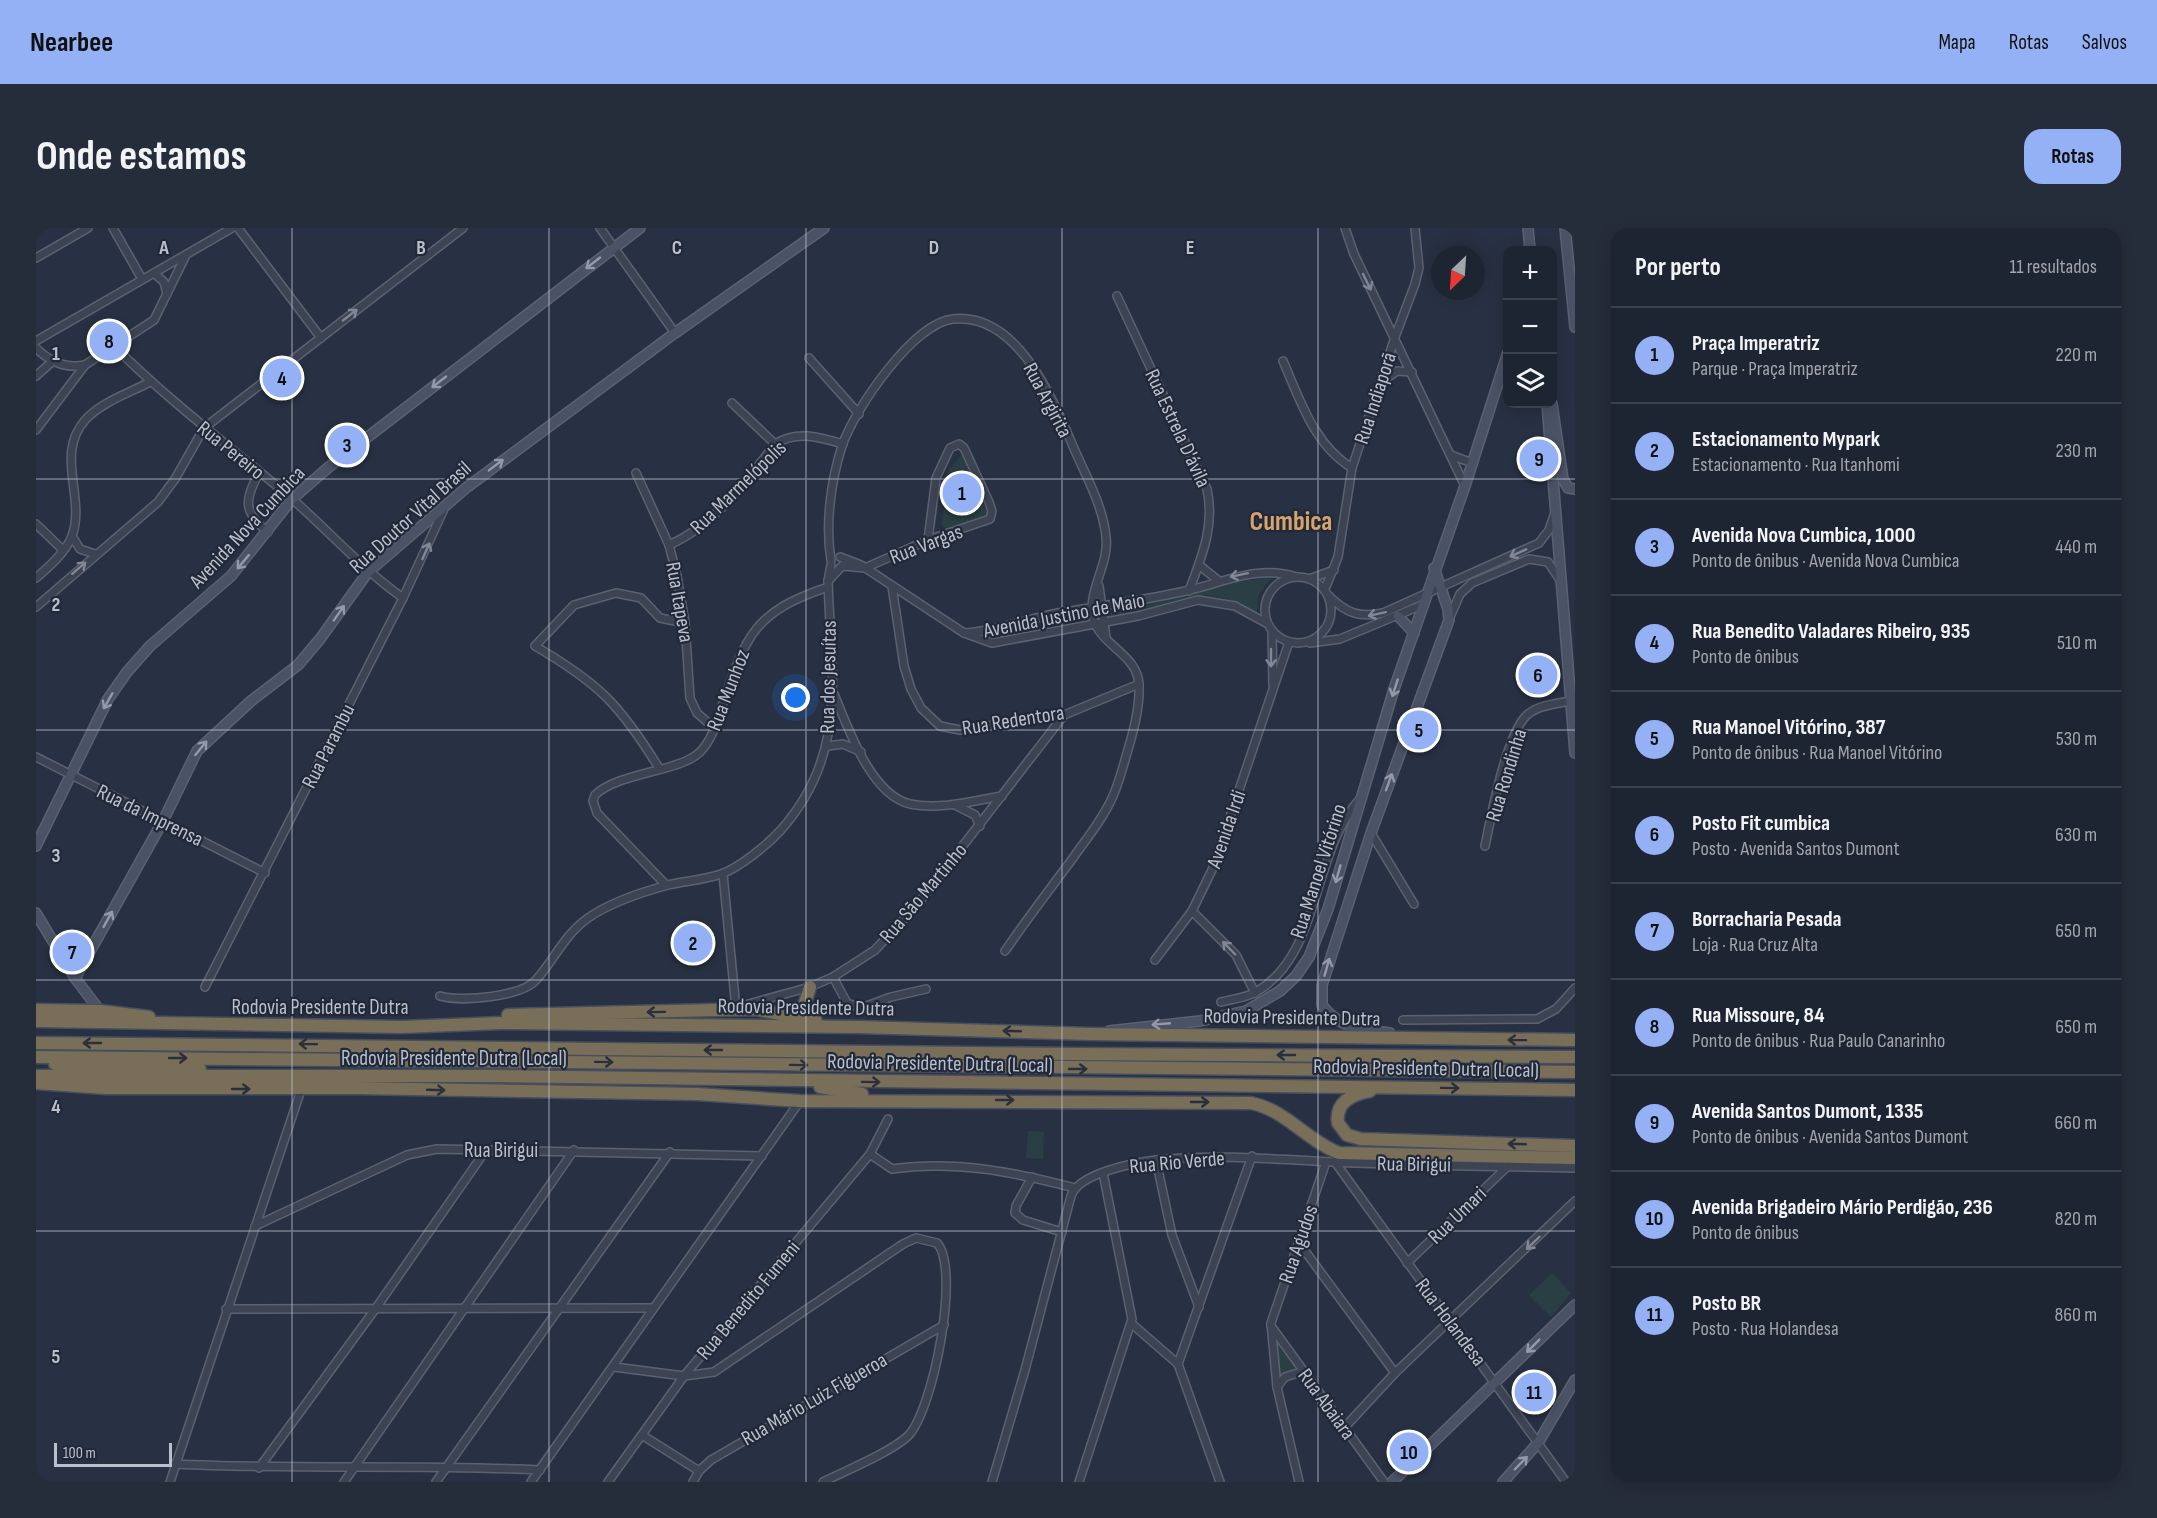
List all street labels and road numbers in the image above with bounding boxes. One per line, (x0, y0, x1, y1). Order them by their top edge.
street label: Rua Indiaporã (1349, 349, 1402, 447)
street label: Rua Argirita (1017, 358, 1078, 442)
street label: Rua Estrela D'ávila (1139, 365, 1216, 491)
street label: Rua Pereiro (192, 416, 270, 485)
street label: Rua Marmelópolis (685, 435, 792, 540)
street label: Rua Doutor Vital Brasil (344, 456, 476, 579)
street label: Avenida Nova Cumbica (184, 461, 310, 594)
street label: Rua Vargas (886, 519, 966, 570)
street label: Rua Itapeva (660, 560, 699, 644)
street label: Avenida Justino de Maio (980, 588, 1147, 644)
street label: Rua dos Jesuítas (815, 620, 842, 734)
street label: Rua Munhoz (702, 645, 756, 734)
street label: Rua Parambu (297, 700, 360, 793)
street label: Rua Redentora (960, 700, 1066, 741)
street label: Rua Rondinha (1481, 726, 1532, 825)
street label: Rua da Imprensa (93, 779, 207, 852)
street label: Avenida Irdi (1201, 787, 1251, 872)
street label: Rua Manoel Vitórino (1285, 801, 1352, 941)
street label: Rua São Martinho (874, 838, 972, 948)
street label: Rodovia Presidente Dutra (717, 993, 895, 1022)
street label: Rodovia Presidente Dutra (231, 995, 409, 1020)
street label: Rodovia Presidente Dutra (1203, 1003, 1381, 1032)
street label: Rodovia Presidente Dutra (Local) (341, 1046, 567, 1071)
street label: Rodovia Presidente Dutra (Local) (827, 1049, 1053, 1078)
street label: Rodovia Presidente Dutra (Local) (1313, 1054, 1539, 1083)
street label: Rua Birigui (464, 1138, 538, 1163)
street label: Rua Rio Verde (1128, 1146, 1226, 1179)
street label: Rua Birigui (1377, 1151, 1451, 1178)
street label: Rua Umari (1423, 1181, 1492, 1249)
street label: Rua Agudos (1273, 1202, 1324, 1287)
street label: Rua Benedito Fumeni (691, 1236, 805, 1365)
street label: Rua Holandesa (1410, 1274, 1492, 1371)
street label: Rua Mário Luiz Figueroa (737, 1348, 892, 1451)
street label: Rua Abaiara (1292, 1364, 1361, 1445)

